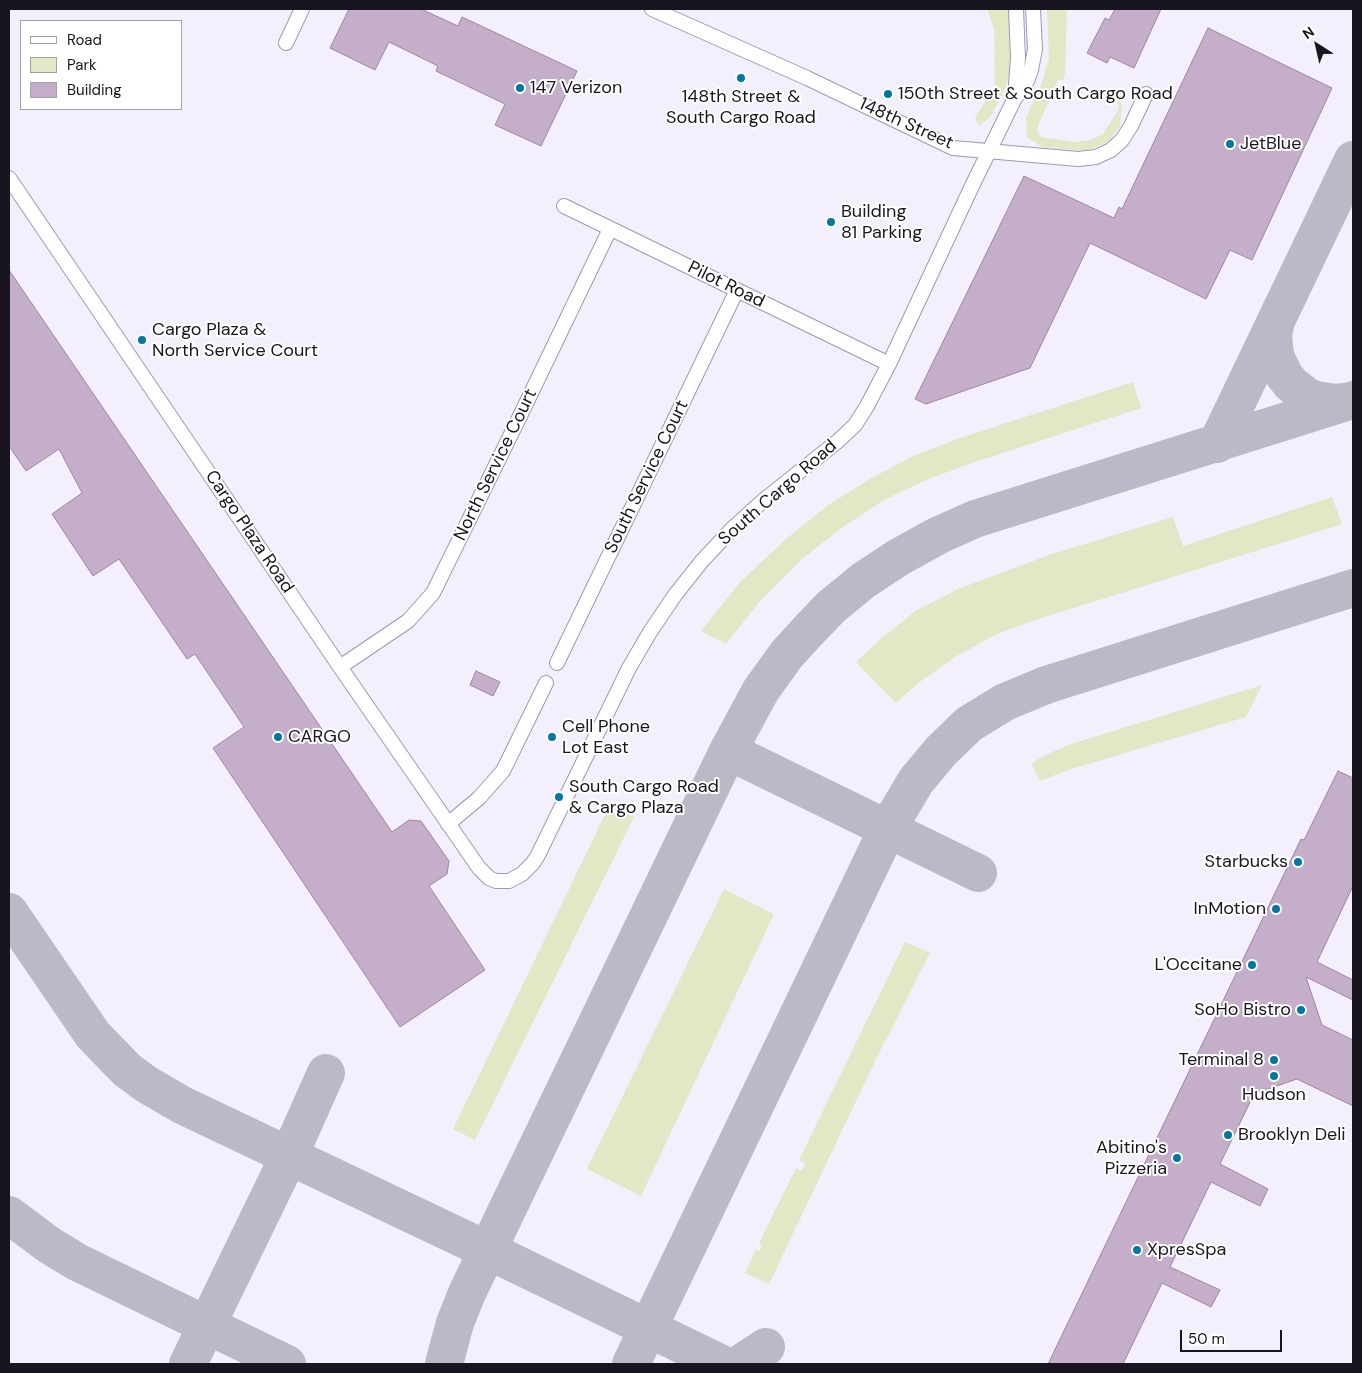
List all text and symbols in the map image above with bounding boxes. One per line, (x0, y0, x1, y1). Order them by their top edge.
legend (20, 20, 182, 110)
north arrow (1292, 20, 1342, 70)
text: N (1299, 22, 1318, 43)
text: Road (67, 30, 102, 50)
text: Park (67, 55, 97, 75)
marker: 148th Street & South Cargo Road (735, 72, 747, 84)
place label: 147 Verizon (530, 77, 622, 99)
text: Building (67, 80, 122, 100)
marker: 147 Verizon (514, 82, 526, 94)
place label: 150th Street & South Cargo Road (898, 83, 1173, 105)
place label: 148th Street & South Cargo Road (666, 86, 816, 128)
marker: 150th Street & South Cargo Road (882, 88, 894, 100)
street label: 148th Street (856, 94, 956, 154)
place label: JetBlue (1240, 133, 1301, 155)
marker: JetBlue (1224, 138, 1236, 150)
place label: Building 81 Parking (841, 201, 922, 243)
marker: Building 81 Parking (825, 216, 837, 228)
street label: Pilot Road (684, 257, 768, 313)
place label: Cargo Plaza & North Service Court (152, 319, 318, 362)
marker: Cargo Plaza & North Service Court (136, 334, 148, 346)
street label: North Service Court (450, 386, 542, 544)
street label: South Service Court (601, 397, 693, 557)
street label: South Cargo Road (714, 436, 842, 550)
street label: Cargo Plaza Road (200, 467, 298, 597)
place label: Cell Phone Lot East (562, 716, 650, 759)
place label: CARGO (288, 726, 351, 748)
marker: CARGO (272, 731, 284, 743)
marker: Cell Phone Lot East (546, 731, 558, 743)
place label: South Cargo Road & Cargo Plaza (569, 776, 719, 819)
marker: South Cargo Road & Cargo Plaza (553, 791, 565, 803)
place label: Starbucks (1205, 851, 1288, 873)
marker: Starbucks (1292, 856, 1304, 868)
place label: InMotion (1194, 898, 1266, 920)
marker: InMotion (1270, 903, 1282, 915)
place label: L'Occitane (1154, 954, 1242, 976)
marker: L'Occitane (1246, 959, 1258, 971)
place label: SoHo Bistro (1194, 999, 1291, 1021)
marker: SoHo Bistro (1295, 1004, 1307, 1016)
place label: Terminal 8 (1178, 1049, 1264, 1071)
marker: Terminal 8 (1268, 1054, 1280, 1066)
marker: Hudson (1268, 1070, 1280, 1082)
place label: Hudson (1242, 1084, 1306, 1106)
place label: Brooklyn Deli (1238, 1124, 1346, 1146)
marker: Brooklyn Deli (1222, 1129, 1234, 1141)
place label: Abitino's Pizzeria (1096, 1137, 1167, 1180)
marker: Abitino's Pizzeria (1171, 1152, 1183, 1164)
place label: XpresSpa (1147, 1239, 1226, 1261)
marker: XpresSpa (1131, 1244, 1143, 1256)
scale bar (1182, 1320, 1284, 1352)
text: 50 m (1188, 1329, 1225, 1349)

